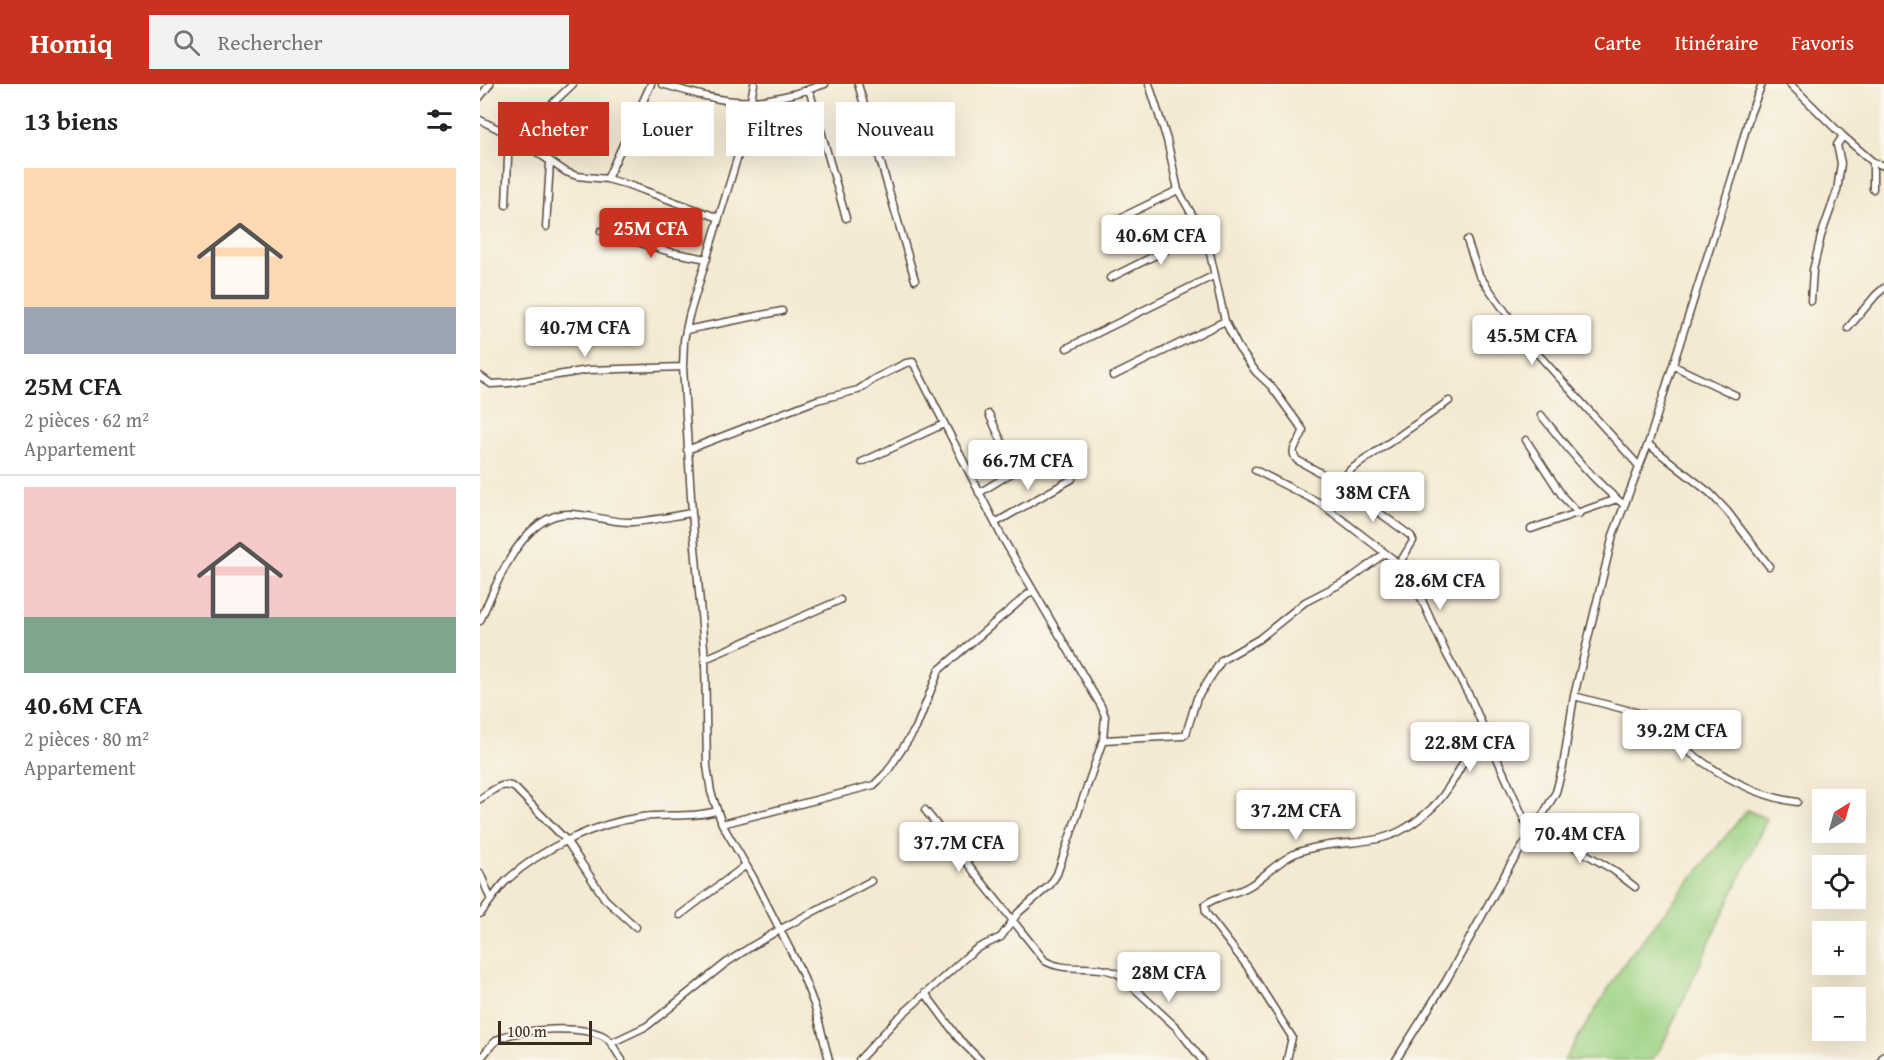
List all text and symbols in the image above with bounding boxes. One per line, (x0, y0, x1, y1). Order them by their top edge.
search box (149, 15, 569, 69)
text: Homiq (30, 22, 113, 63)
icon: search (170, 26, 203, 59)
text: Rechercher (218, 26, 323, 58)
text: Carte (1594, 27, 1641, 58)
text: Itinéraire (1674, 27, 1758, 58)
text: Favoris (1791, 27, 1854, 58)
text: 13 biens (24, 101, 118, 140)
chip: Acheter (498, 102, 609, 156)
chip: Louer (621, 102, 714, 156)
chip: Filtres (726, 102, 824, 156)
chip: Nouveau (836, 102, 955, 156)
icon: filters (423, 104, 456, 137)
icon: home (186, 207, 294, 315)
pin: 25M CFA (596, 208, 706, 259)
text: 25M CFA (613, 213, 689, 242)
pin: 40.6M CFA (1092, 215, 1230, 266)
text: 40.6M CFA (1115, 220, 1207, 249)
pin: 40.7M CFA (516, 307, 654, 358)
text: 40.7M CFA (539, 312, 631, 341)
pin: 45.5M CFA (1463, 315, 1601, 366)
text: 45.5M CFA (1486, 320, 1578, 349)
text: 25M CFA (24, 366, 122, 405)
text: 2 pièces · 62 m² (24, 405, 149, 434)
text: Appartement (24, 434, 136, 463)
pin: 66.7M CFA (959, 440, 1097, 491)
text: 66.7M CFA (982, 445, 1074, 474)
pin: 38M CFA (1318, 472, 1428, 523)
text: 38M CFA (1335, 477, 1411, 506)
icon: home (186, 526, 294, 634)
pin: 28.6M CFA (1371, 560, 1509, 611)
text: 28.6M CFA (1394, 565, 1486, 594)
text: 40.6M CFA (24, 685, 143, 724)
pin: 39.2M CFA (1613, 710, 1751, 761)
text: 39.2M CFA (1636, 715, 1728, 744)
pin: 22.8M CFA (1401, 722, 1539, 773)
text: 2 pièces · 80 m² (24, 724, 149, 753)
text: 22.8M CFA (1424, 727, 1516, 756)
text: Appartement (24, 753, 136, 782)
north arrow (1812, 789, 1866, 843)
map controls (1812, 789, 1866, 1041)
pin: 37.2M CFA (1227, 790, 1365, 841)
text: 37.2M CFA (1250, 795, 1342, 824)
pin: 70.4M CFA (1511, 813, 1649, 864)
text: 70.4M CFA (1534, 818, 1626, 847)
pin: 37.7M CFA (890, 822, 1028, 873)
text: 37.7M CFA (913, 827, 1005, 856)
button: locate (1812, 855, 1866, 909)
button: + (1812, 921, 1866, 975)
pin: 28M CFA (1114, 952, 1224, 1003)
text: 28M CFA (1131, 957, 1207, 986)
button: − (1812, 987, 1866, 1041)
scale bar (498, 1018, 592, 1046)
text: 100 m (507, 1019, 547, 1043)

